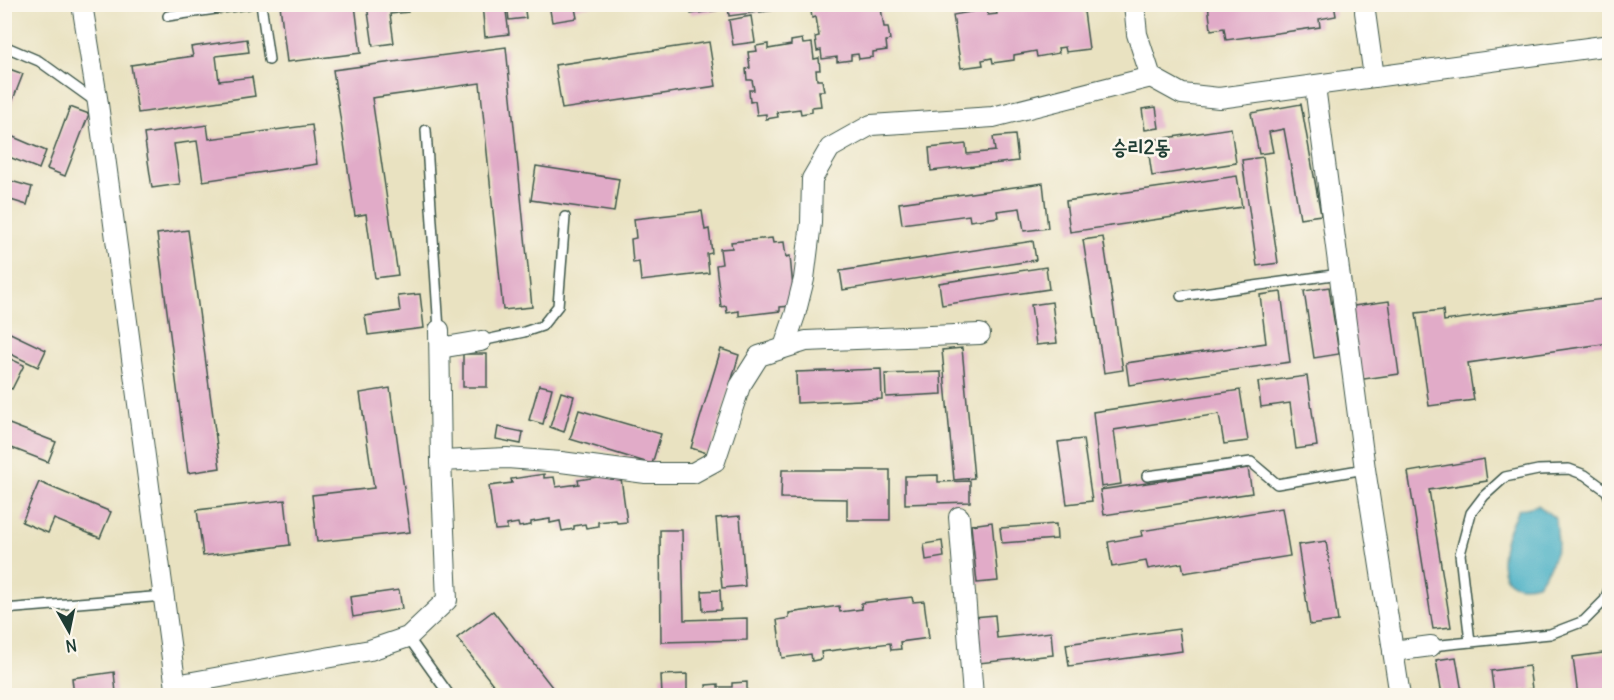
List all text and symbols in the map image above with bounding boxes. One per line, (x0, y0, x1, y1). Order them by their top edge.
district label: 승리2동 (1111, 134, 1171, 159)
north arrow (39, 601, 99, 661)
text: N (64, 635, 78, 657)

